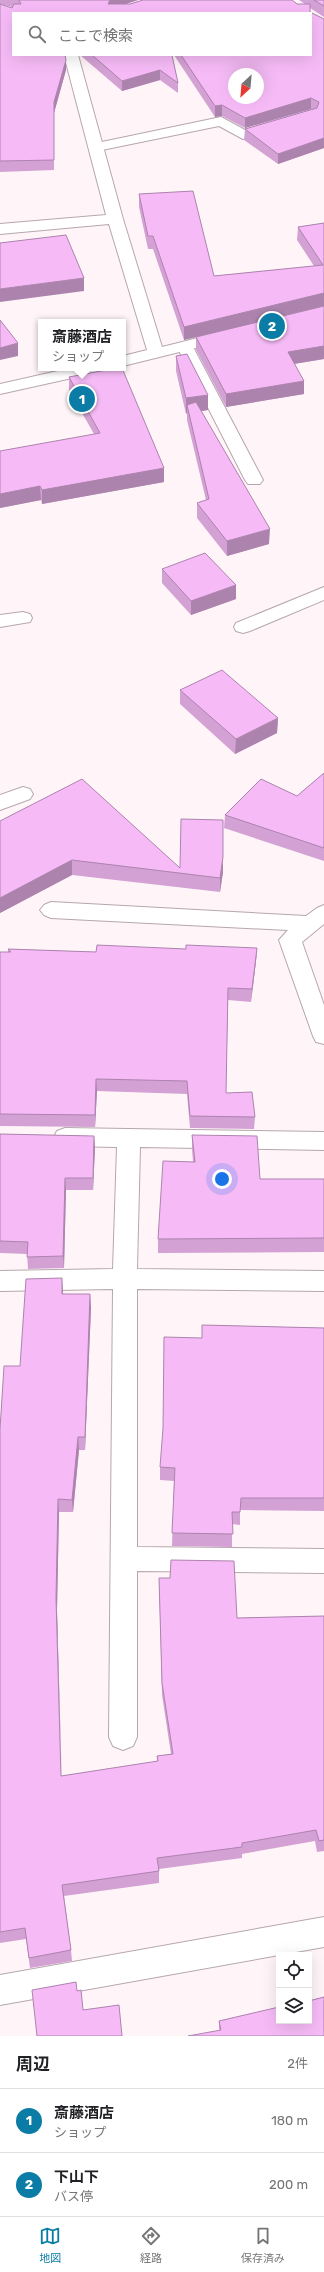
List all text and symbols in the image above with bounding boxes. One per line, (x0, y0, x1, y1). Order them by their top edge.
search box (12, 12, 312, 56)
icon: search (26, 23, 48, 45)
text: ここで検索 (58, 27, 133, 45)
north arrow (228, 68, 264, 104)
pin: 2 (259, 311, 285, 341)
popup (38, 319, 126, 371)
text: 斎藤酒店 (52, 328, 112, 346)
text: ショップ (52, 349, 104, 364)
pin: 1 (69, 384, 95, 414)
your location (212, 1169, 232, 1189)
map controls (276, 1952, 312, 2024)
button: locate (276, 1952, 312, 1988)
button: layers (276, 1988, 312, 2024)
text: 周辺 (16, 2054, 50, 2074)
text: 2件 (287, 2056, 308, 2071)
text: 斎藤酒店 (54, 2104, 114, 2122)
text: 1 (26, 2113, 32, 2128)
text: 180 m (271, 2113, 308, 2128)
text: ショップ (54, 2125, 106, 2140)
text: 下山下 (54, 2168, 99, 2186)
text: 2 (25, 2177, 33, 2192)
text: 200 m (269, 2177, 308, 2192)
text: バス停 (54, 2189, 93, 2204)
tab: 地図 (39, 2225, 61, 2265)
tab: 経路 (140, 2225, 162, 2265)
tab: 保存済み (241, 2225, 285, 2265)

